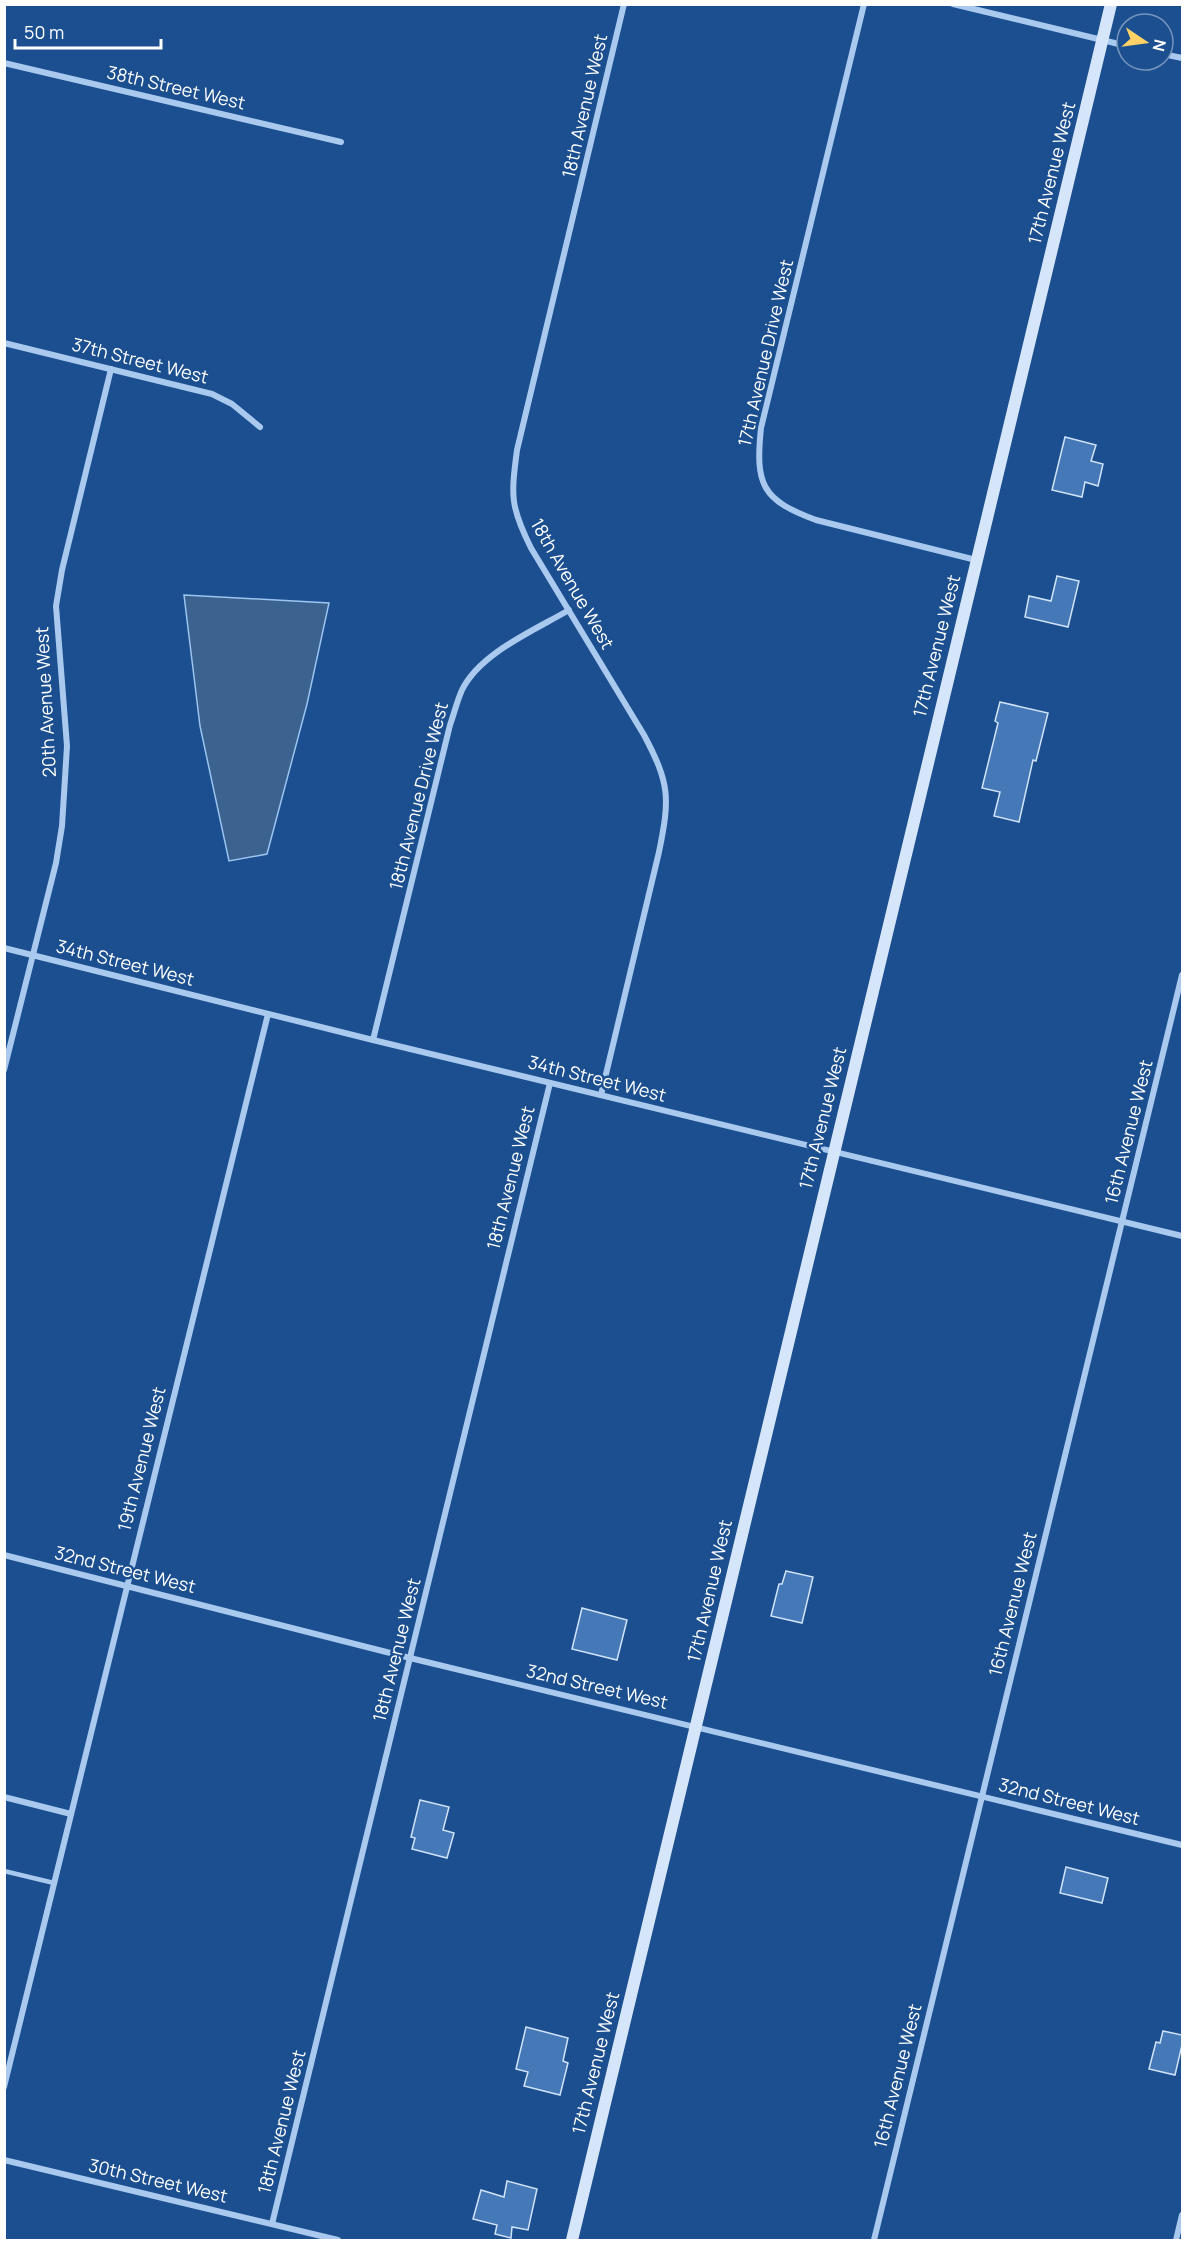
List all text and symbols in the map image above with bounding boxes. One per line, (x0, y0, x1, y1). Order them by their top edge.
scale bar (15, 12, 160, 50)
north arrow (1115, 12, 1175, 72)
text: 50 m (24, 20, 64, 44)
street label: 18th Avenue West (556, 31, 612, 180)
text: N (1148, 37, 1172, 53)
street label: 38th Street West (105, 59, 248, 115)
street label: 17th Avenue West (1022, 99, 1080, 246)
street label: 17th Avenue Drive West (732, 257, 798, 449)
street label: 37th Street West (69, 331, 211, 389)
street label: 18th Avenue West (526, 514, 620, 653)
street label: 17th Avenue West (907, 572, 965, 719)
street label: 20th Avenue West (29, 626, 61, 778)
street label: 18th Avenue Drive West (383, 699, 453, 892)
street label: 34th Street West (54, 933, 197, 991)
street label: 17th Avenue West (793, 1044, 851, 1191)
street label: 34th Street West (526, 1049, 669, 1107)
street label: 16th Avenue West (1099, 1057, 1158, 1206)
street label: 18th Avenue West (481, 1103, 539, 1252)
street label: 19th Avenue West (112, 1384, 171, 1533)
street label: 17th Avenue West (681, 1517, 737, 1664)
street label: 16th Avenue West (983, 1529, 1042, 1678)
street label: 32nd Street West (52, 1540, 198, 1598)
street label: 18th Avenue West (367, 1575, 425, 1724)
street label: 32nd Street West (524, 1658, 670, 1714)
street label: 32nd Street West (996, 1772, 1142, 1830)
street label: 17th Avenue West (566, 1989, 624, 2136)
street label: 16th Avenue West (868, 2001, 927, 2150)
street label: 18th Avenue West (252, 2047, 310, 2196)
street label: 30th Street West (86, 2152, 230, 2208)

